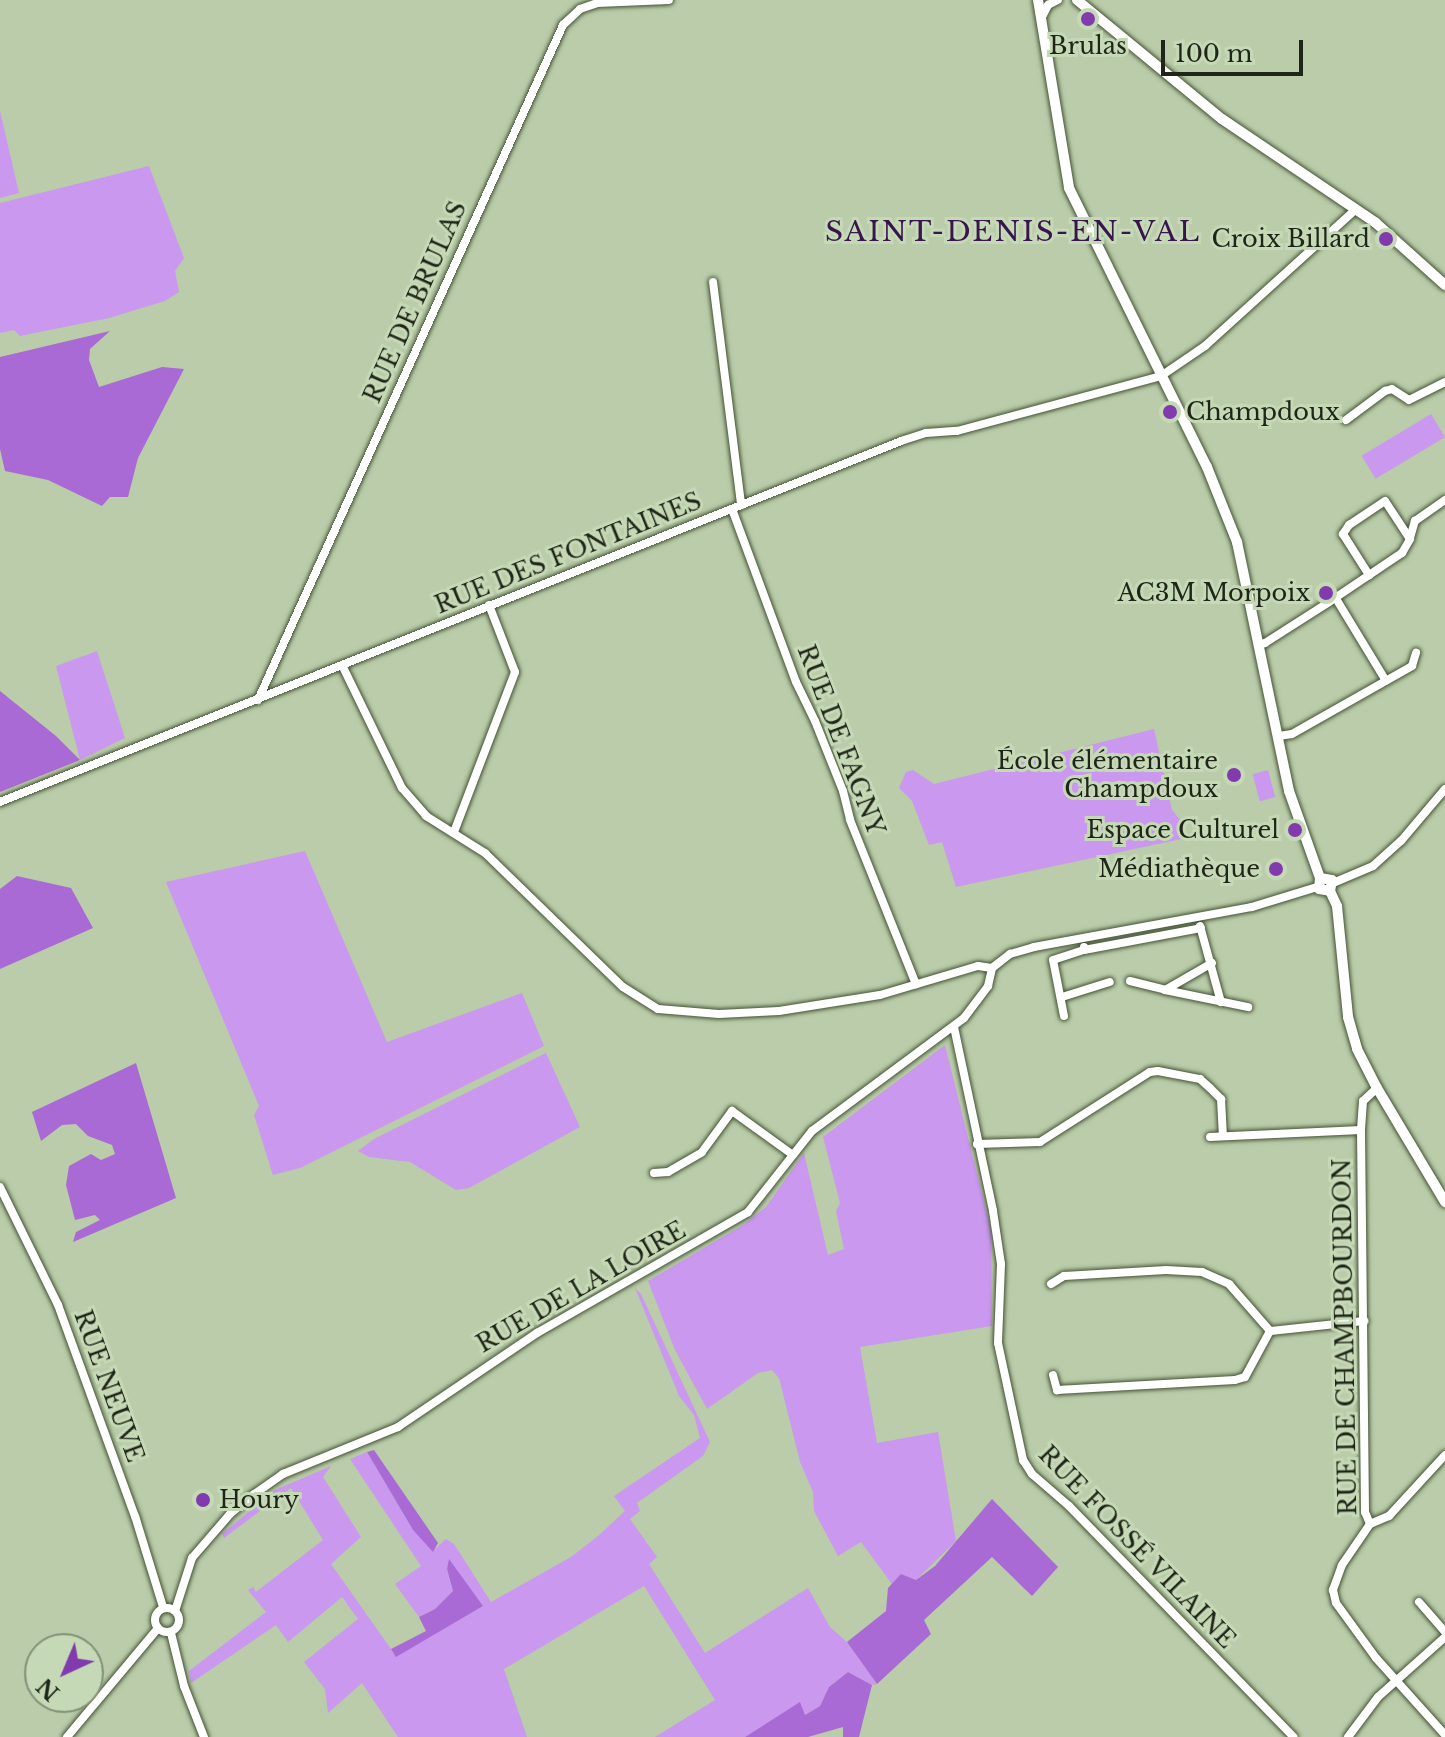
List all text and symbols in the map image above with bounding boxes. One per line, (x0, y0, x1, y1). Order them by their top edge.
marker: Brulas (1079, 10, 1097, 28)
scale bar (1165, 24, 1307, 74)
place label: Brulas (1049, 32, 1127, 60)
text: 100 m (1175, 39, 1253, 68)
street label: RUE DE BRULAS (358, 197, 472, 407)
district label: SAINT-DENIS-EN-VAL (825, 215, 1201, 249)
place label: Croix Billard (1211, 225, 1370, 253)
marker: Croix Billard (1377, 230, 1395, 248)
place label: Champdoux (1186, 398, 1340, 426)
marker: Champdoux (1161, 403, 1179, 421)
street label: RUE DES FONTAINES (431, 486, 705, 620)
place label: AC3M Morpoix (1117, 579, 1310, 607)
marker: AC3M Morpoix (1317, 584, 1335, 602)
street label: RUE DE FAGNY (791, 641, 891, 839)
place label: École élémentaire Champdoux (997, 747, 1218, 803)
marker: École élémentaire Champdoux (1225, 766, 1243, 784)
place label: Espace Culturel (1087, 816, 1279, 844)
marker: Espace Culturel (1286, 821, 1304, 839)
place label: Médiathèque (1098, 855, 1260, 883)
marker: Médiathèque (1267, 860, 1285, 878)
street label: RUE DE CHAMPBOURDON (1327, 1158, 1363, 1516)
street label: RUE DE LA LOIRE (471, 1215, 691, 1359)
street label: RUE NEUVE (68, 1306, 150, 1466)
street label: RUE FOSSÉ VILAINE (1032, 1439, 1242, 1655)
place label: Houry (219, 1486, 299, 1514)
marker: Houry (194, 1491, 212, 1509)
north arrow (24, 1633, 104, 1713)
text: N (32, 1672, 65, 1706)

